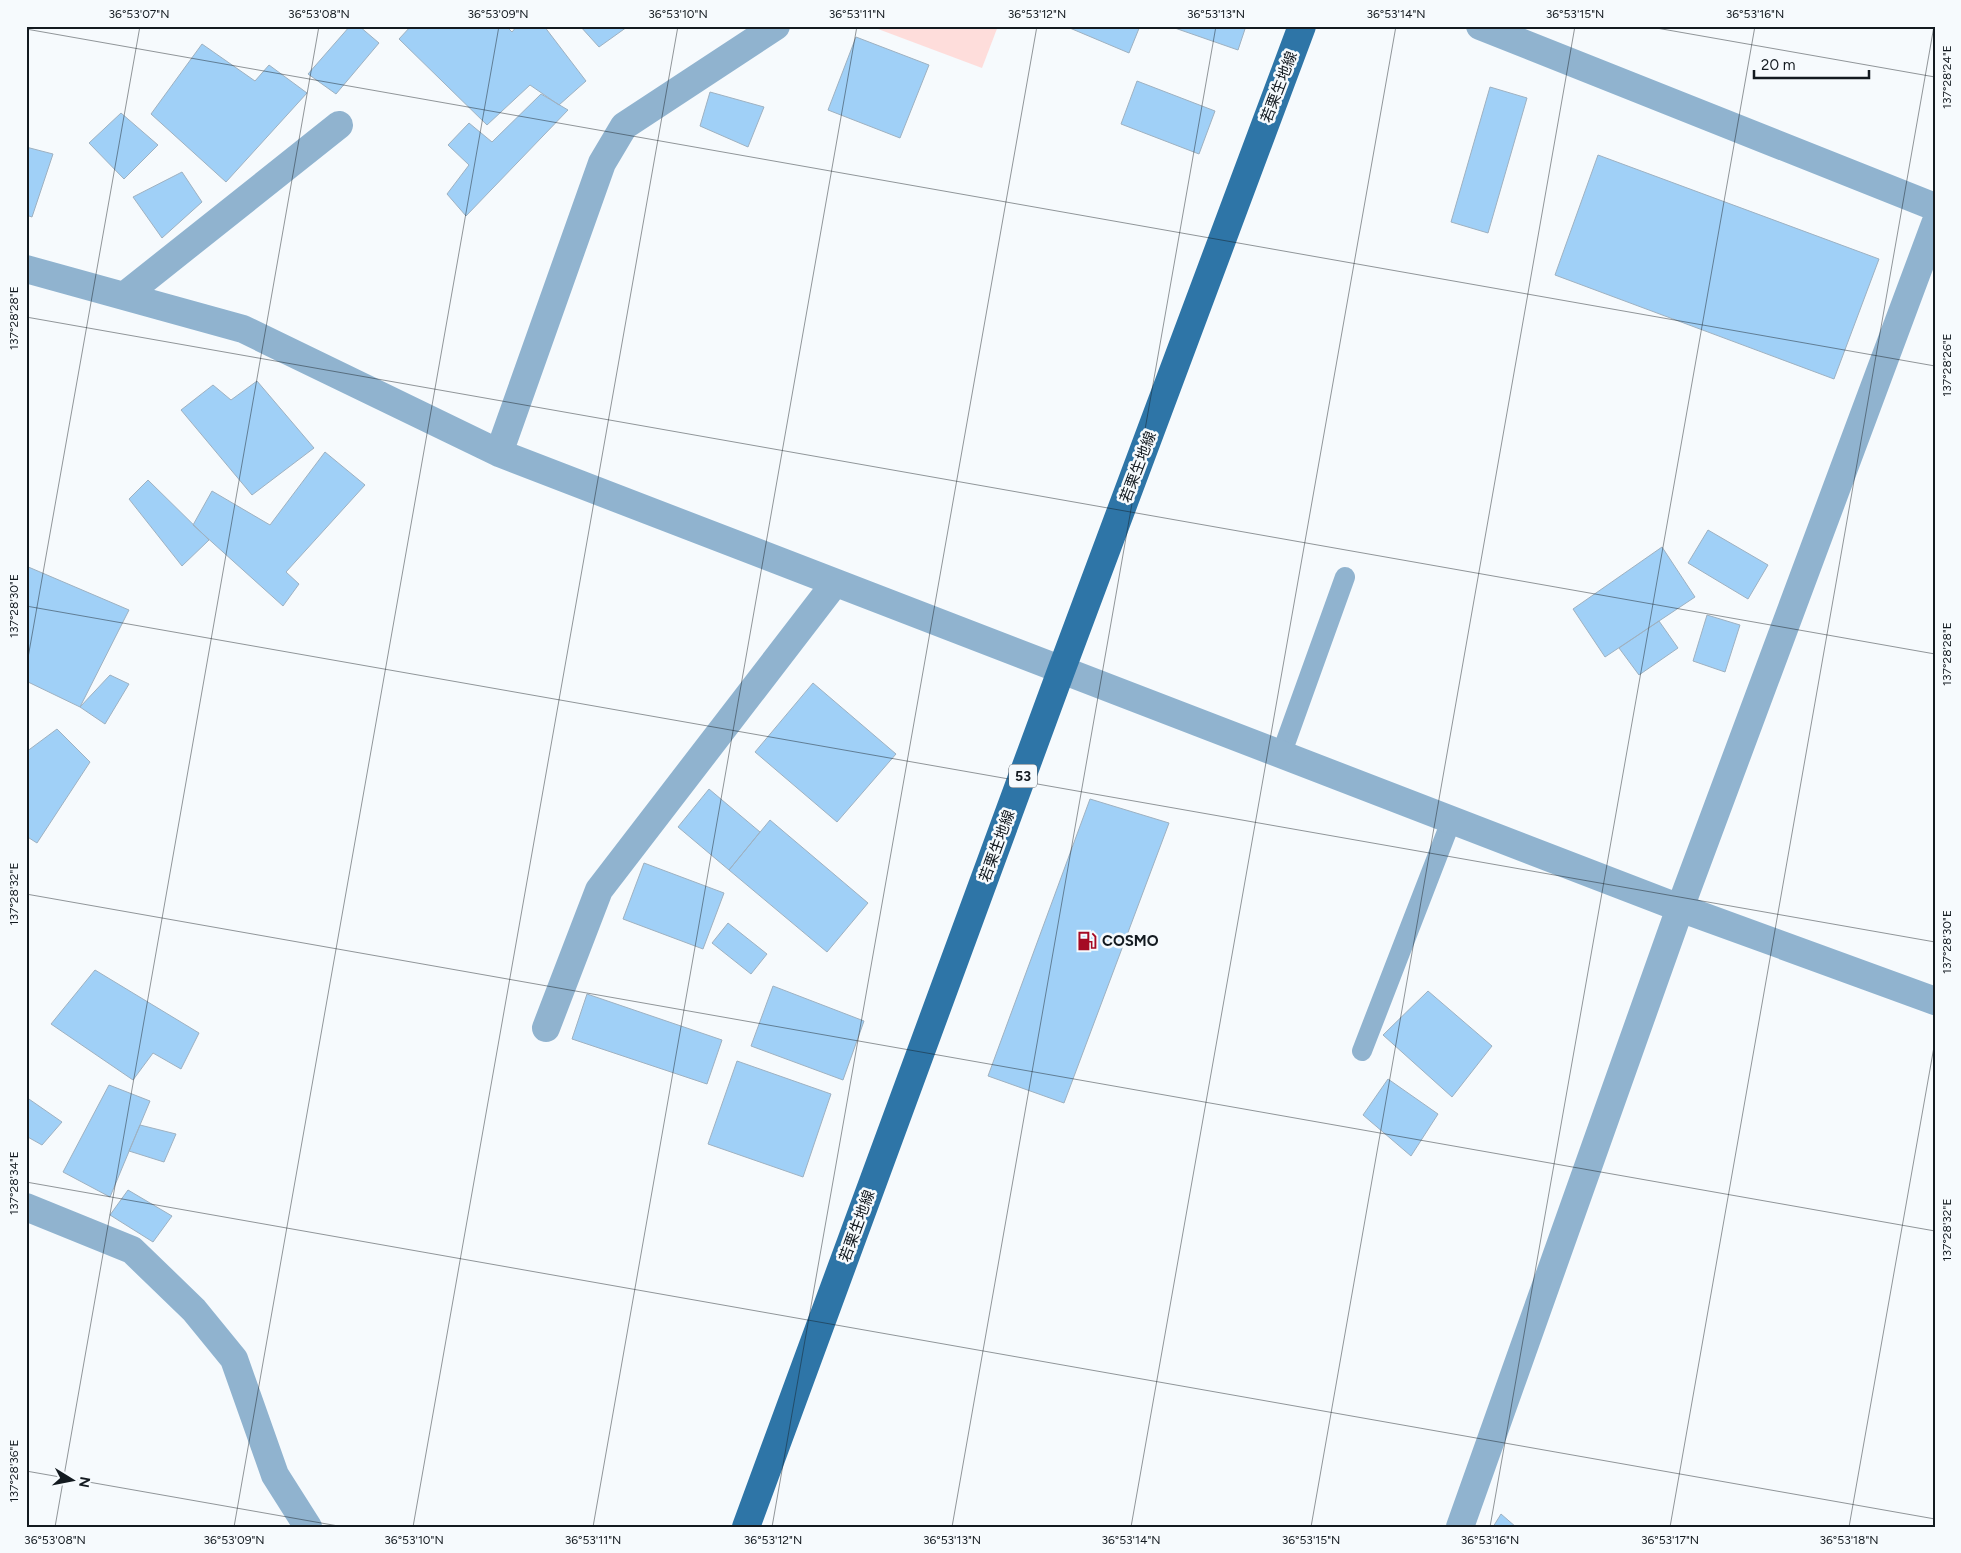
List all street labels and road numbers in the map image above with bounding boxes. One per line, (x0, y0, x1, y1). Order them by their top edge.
street label: 若栗生地線 (1257, 49, 1301, 125)
street label: 若栗生地線 (1116, 429, 1160, 505)
road number: 53 (1009, 764, 1037, 788)
street label: 若栗生地線 (976, 808, 1018, 884)
street label: 若栗生地線 (836, 1188, 878, 1264)

